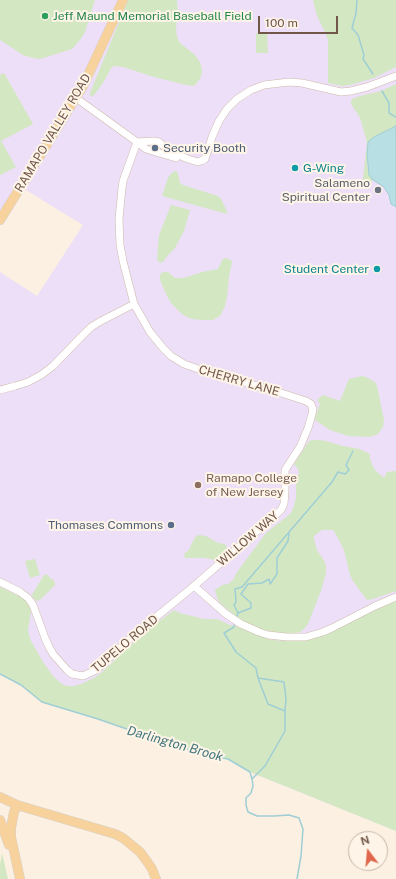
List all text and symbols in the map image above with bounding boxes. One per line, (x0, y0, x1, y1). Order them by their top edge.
scale bar (260, 8, 340, 34)
place label: Jeff Maund Memorial Baseball Field (53, 9, 252, 23)
marker: Jeff Maund Memorial Baseball Field (40, 11, 50, 21)
text: 100 m (265, 16, 298, 30)
street label: RAMAPO VALLEY ROAD (12, 71, 94, 195)
place label: Security Booth (163, 141, 246, 155)
marker: Security Booth (150, 143, 160, 153)
place label: G-Wing (303, 161, 344, 175)
marker: G-Wing (290, 163, 300, 173)
place label: Salameno Spiritual Center (282, 176, 370, 204)
marker: Salameno Spiritual Center (373, 185, 383, 195)
place label: Student Center (284, 262, 369, 276)
marker: Student Center (372, 264, 382, 274)
street label: CHERRY LANE (197, 363, 281, 399)
place label: Ramapo College of New Jersey (206, 471, 297, 499)
marker: Ramapo College of New Jersey (193, 480, 203, 490)
street label: WILLOW WAY (214, 508, 282, 570)
place label: Thomases Commons (48, 518, 163, 532)
marker: Thomases Commons (166, 520, 176, 530)
street label: TUPELO ROAD (89, 612, 161, 676)
water label: Darlington Brook (125, 723, 225, 765)
north arrow (348, 831, 388, 871)
text: N (359, 833, 371, 847)

